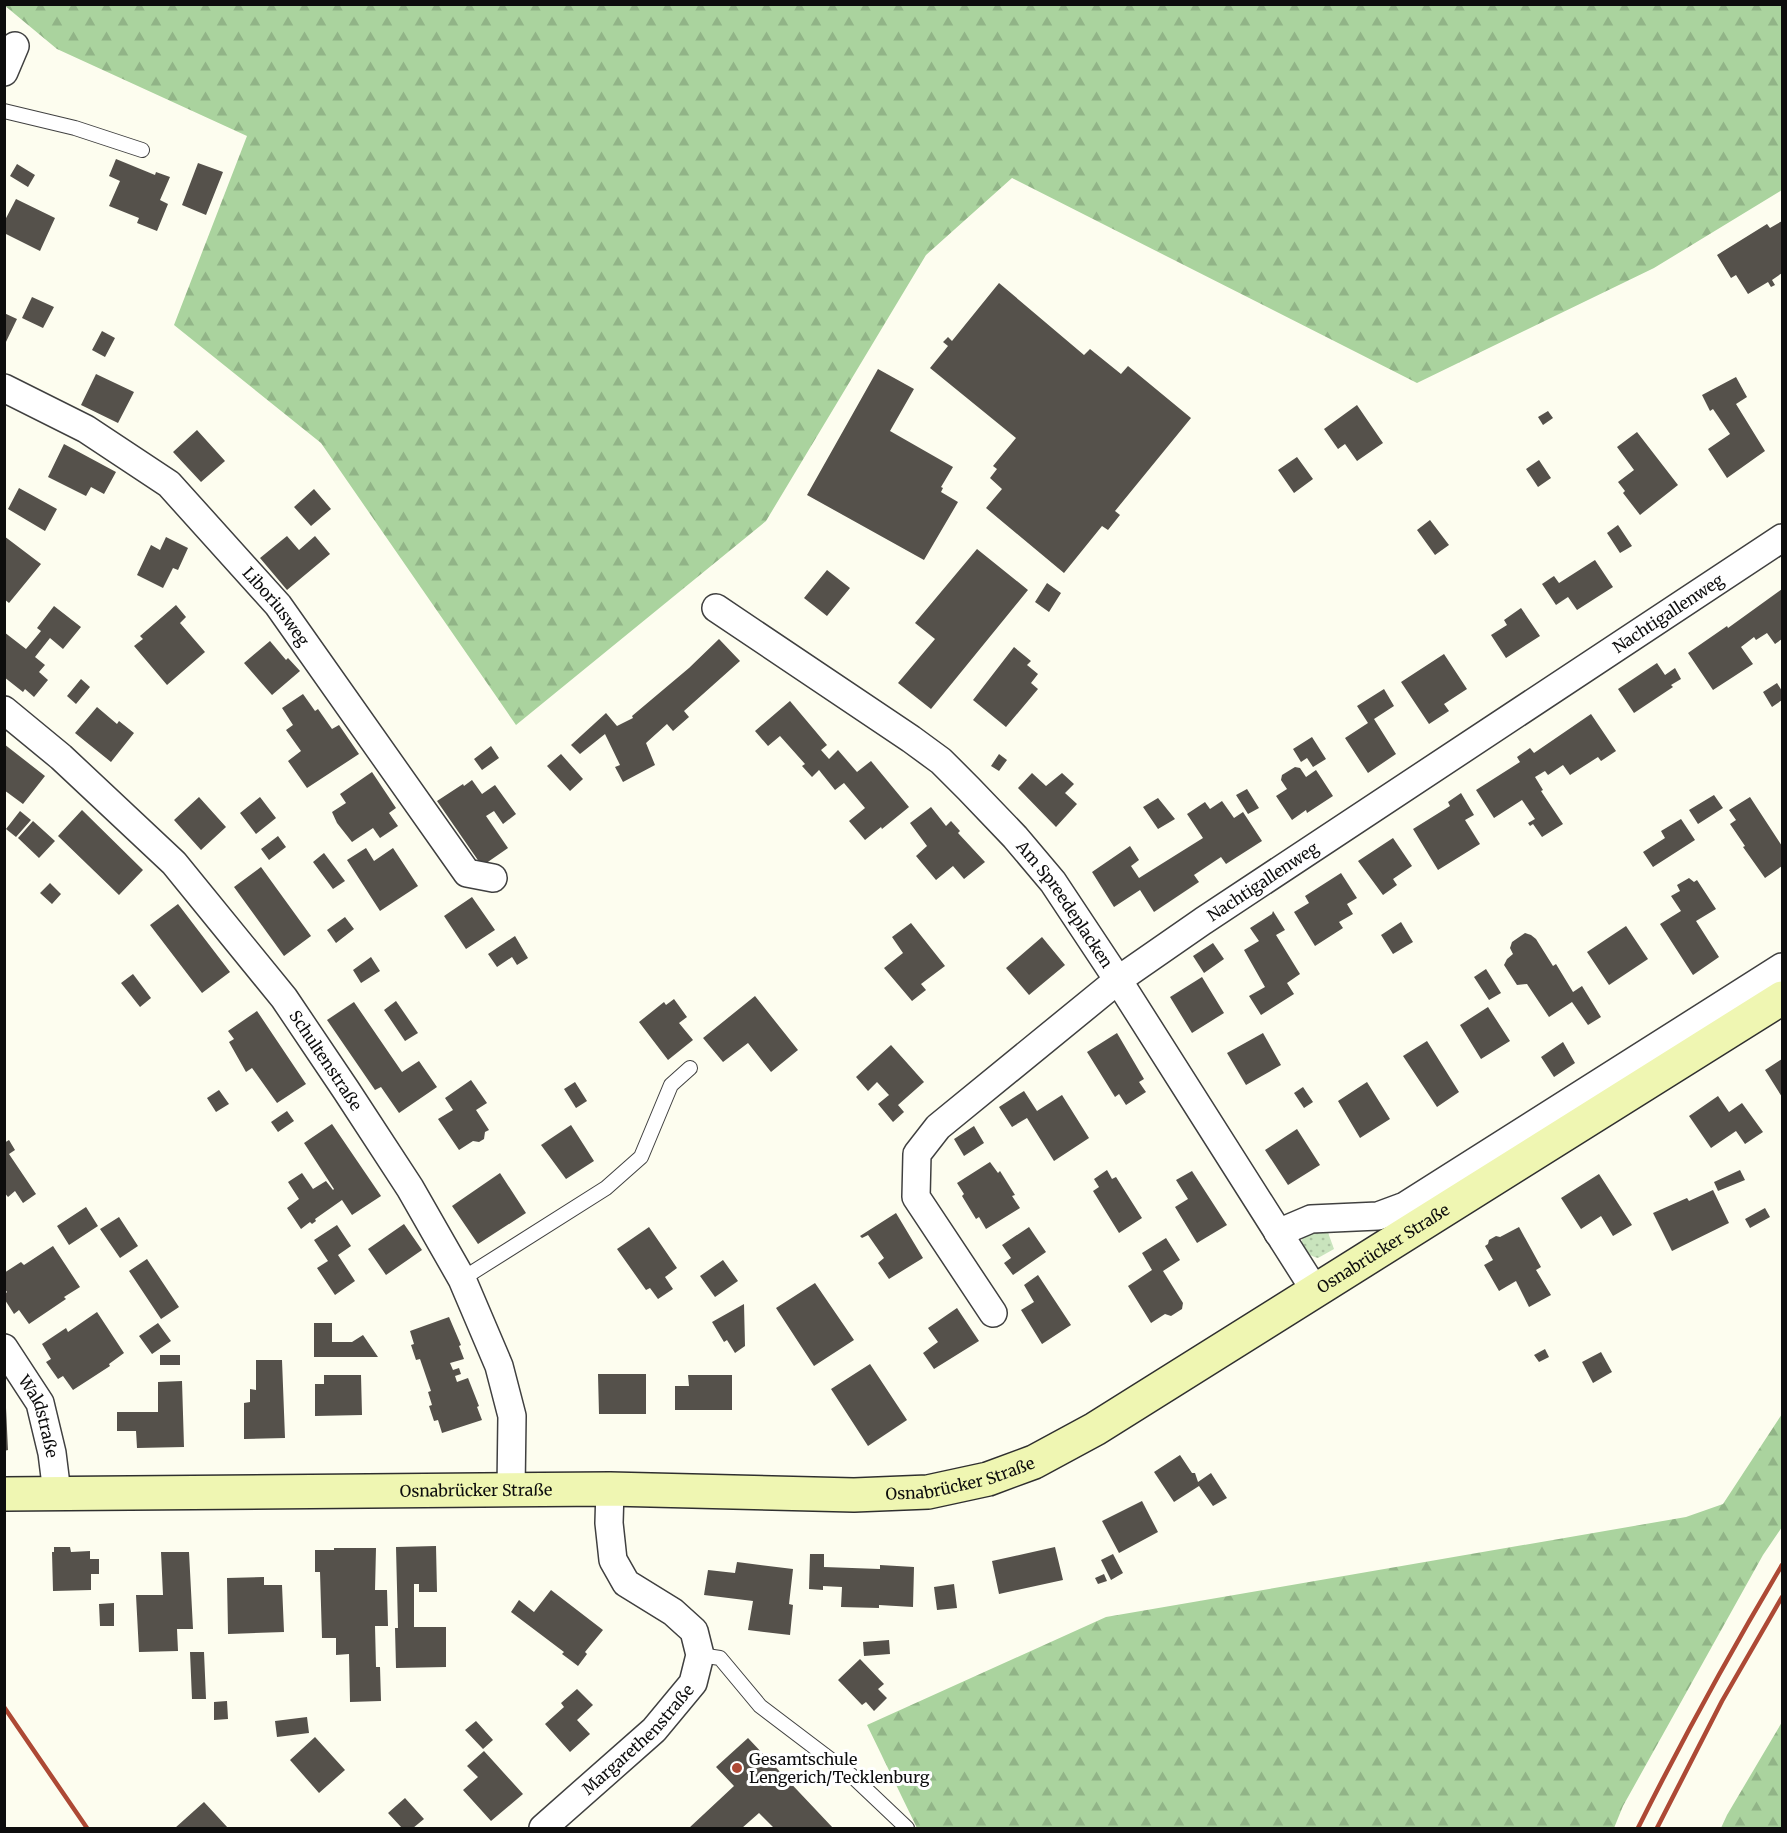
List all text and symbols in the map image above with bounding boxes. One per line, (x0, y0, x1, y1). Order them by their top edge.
street label: Liboriusweg (238, 563, 314, 650)
street label: Nachtigallenweg (1609, 569, 1728, 657)
street label: Am Spreedeplacken (1012, 836, 1117, 972)
street label: Nachtigallenweg (1204, 837, 1322, 925)
street label: Schultenstraße (285, 1006, 367, 1114)
street label: Osnabrücker Straße (1313, 1199, 1453, 1297)
street label: Waldstraße (14, 1370, 62, 1459)
street label: Osnabrücker Straße (885, 1453, 1037, 1504)
street label: Osnabrücker Straße (400, 1479, 552, 1501)
street label: Margarethenstraße (578, 1680, 698, 1799)
place label: Gesamtschule Lengerich/Tecklenburg (749, 1749, 930, 1787)
marker: Gesamtschule Lengerich/Tecklenburg (730, 1761, 744, 1775)

